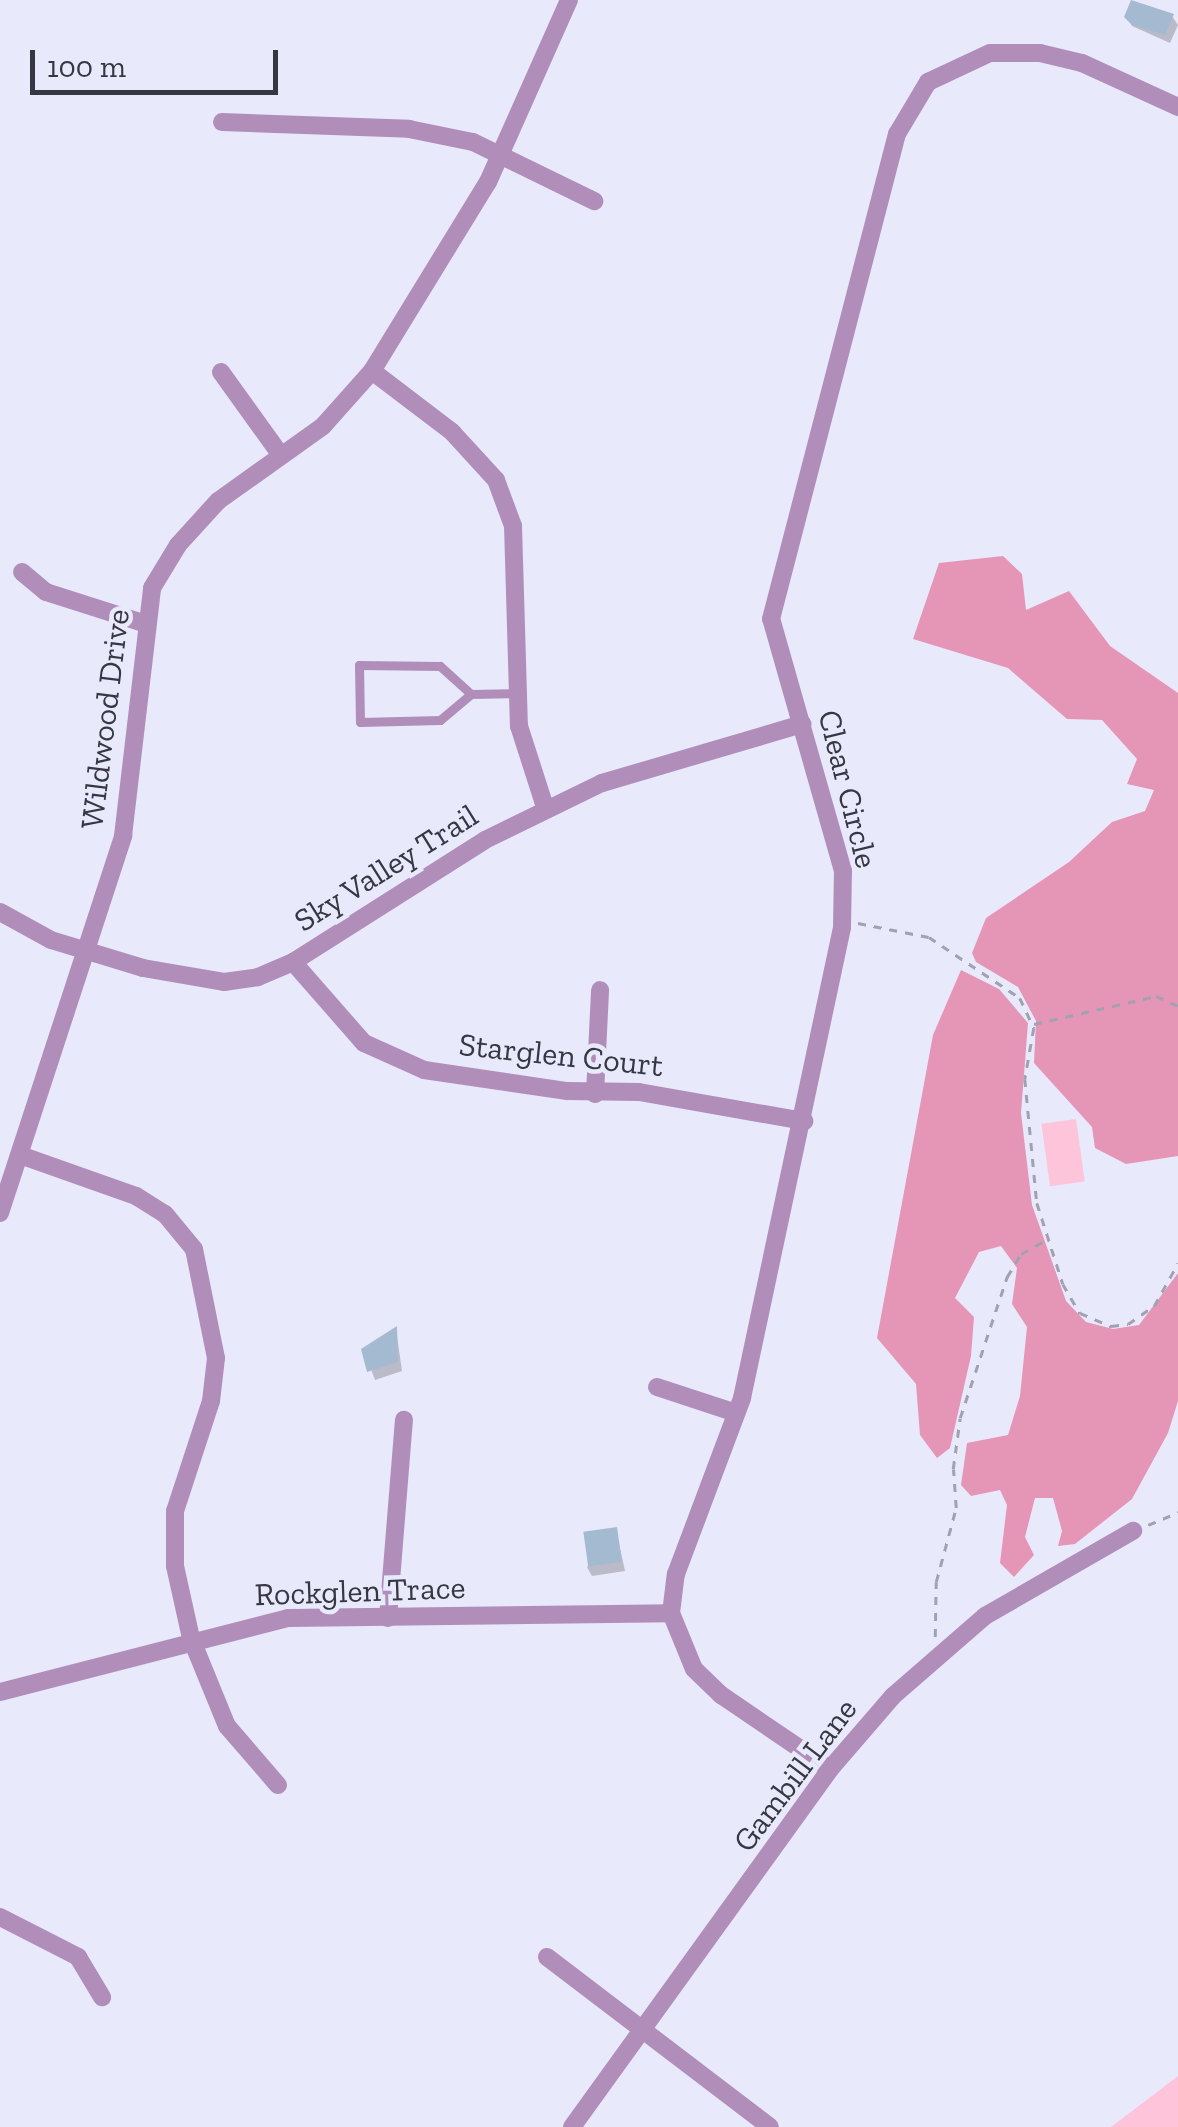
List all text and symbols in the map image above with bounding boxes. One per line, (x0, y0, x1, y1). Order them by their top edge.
scale bar (35, 30, 282, 92)
text: 100 m (47, 49, 126, 85)
street label: Wildwood Drive (72, 607, 138, 831)
street label: Clear Circle (810, 706, 886, 872)
street label: Sky Valley Trail (286, 795, 486, 941)
street label: Starglen Court (457, 1025, 665, 1085)
street label: Rockglen Trace (254, 1568, 466, 1614)
street label: Gambill Lane (725, 1691, 865, 1859)

